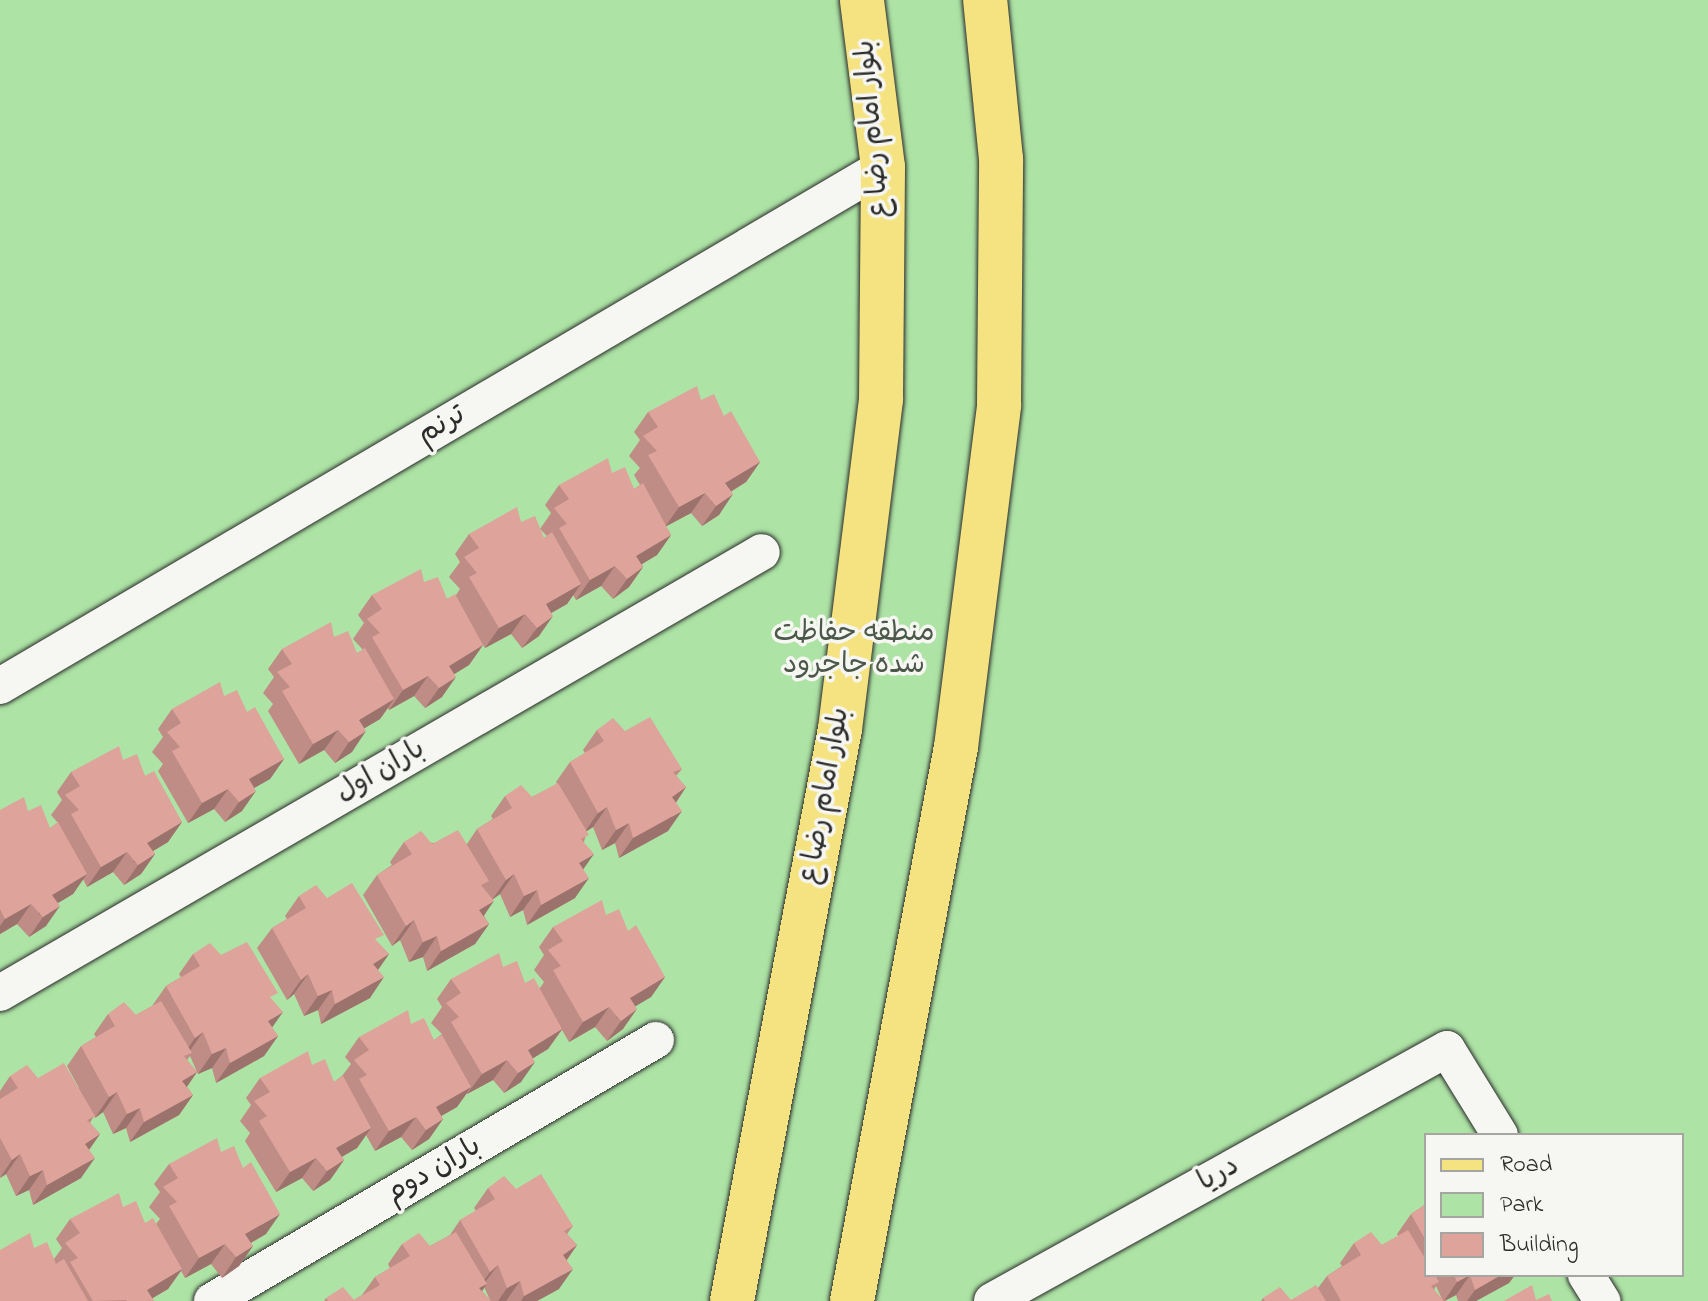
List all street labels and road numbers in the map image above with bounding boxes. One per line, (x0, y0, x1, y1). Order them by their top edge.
street label: بلوار امام رضا ع (849, 39, 899, 219)
street label: ترنم (412, 399, 472, 453)
street label: بلوار امام رضا ع (794, 705, 858, 887)
street label: باران اول (331, 733, 431, 811)
street label: باران دوم (381, 1130, 487, 1212)
street label: دریا (1193, 1150, 1245, 1200)

